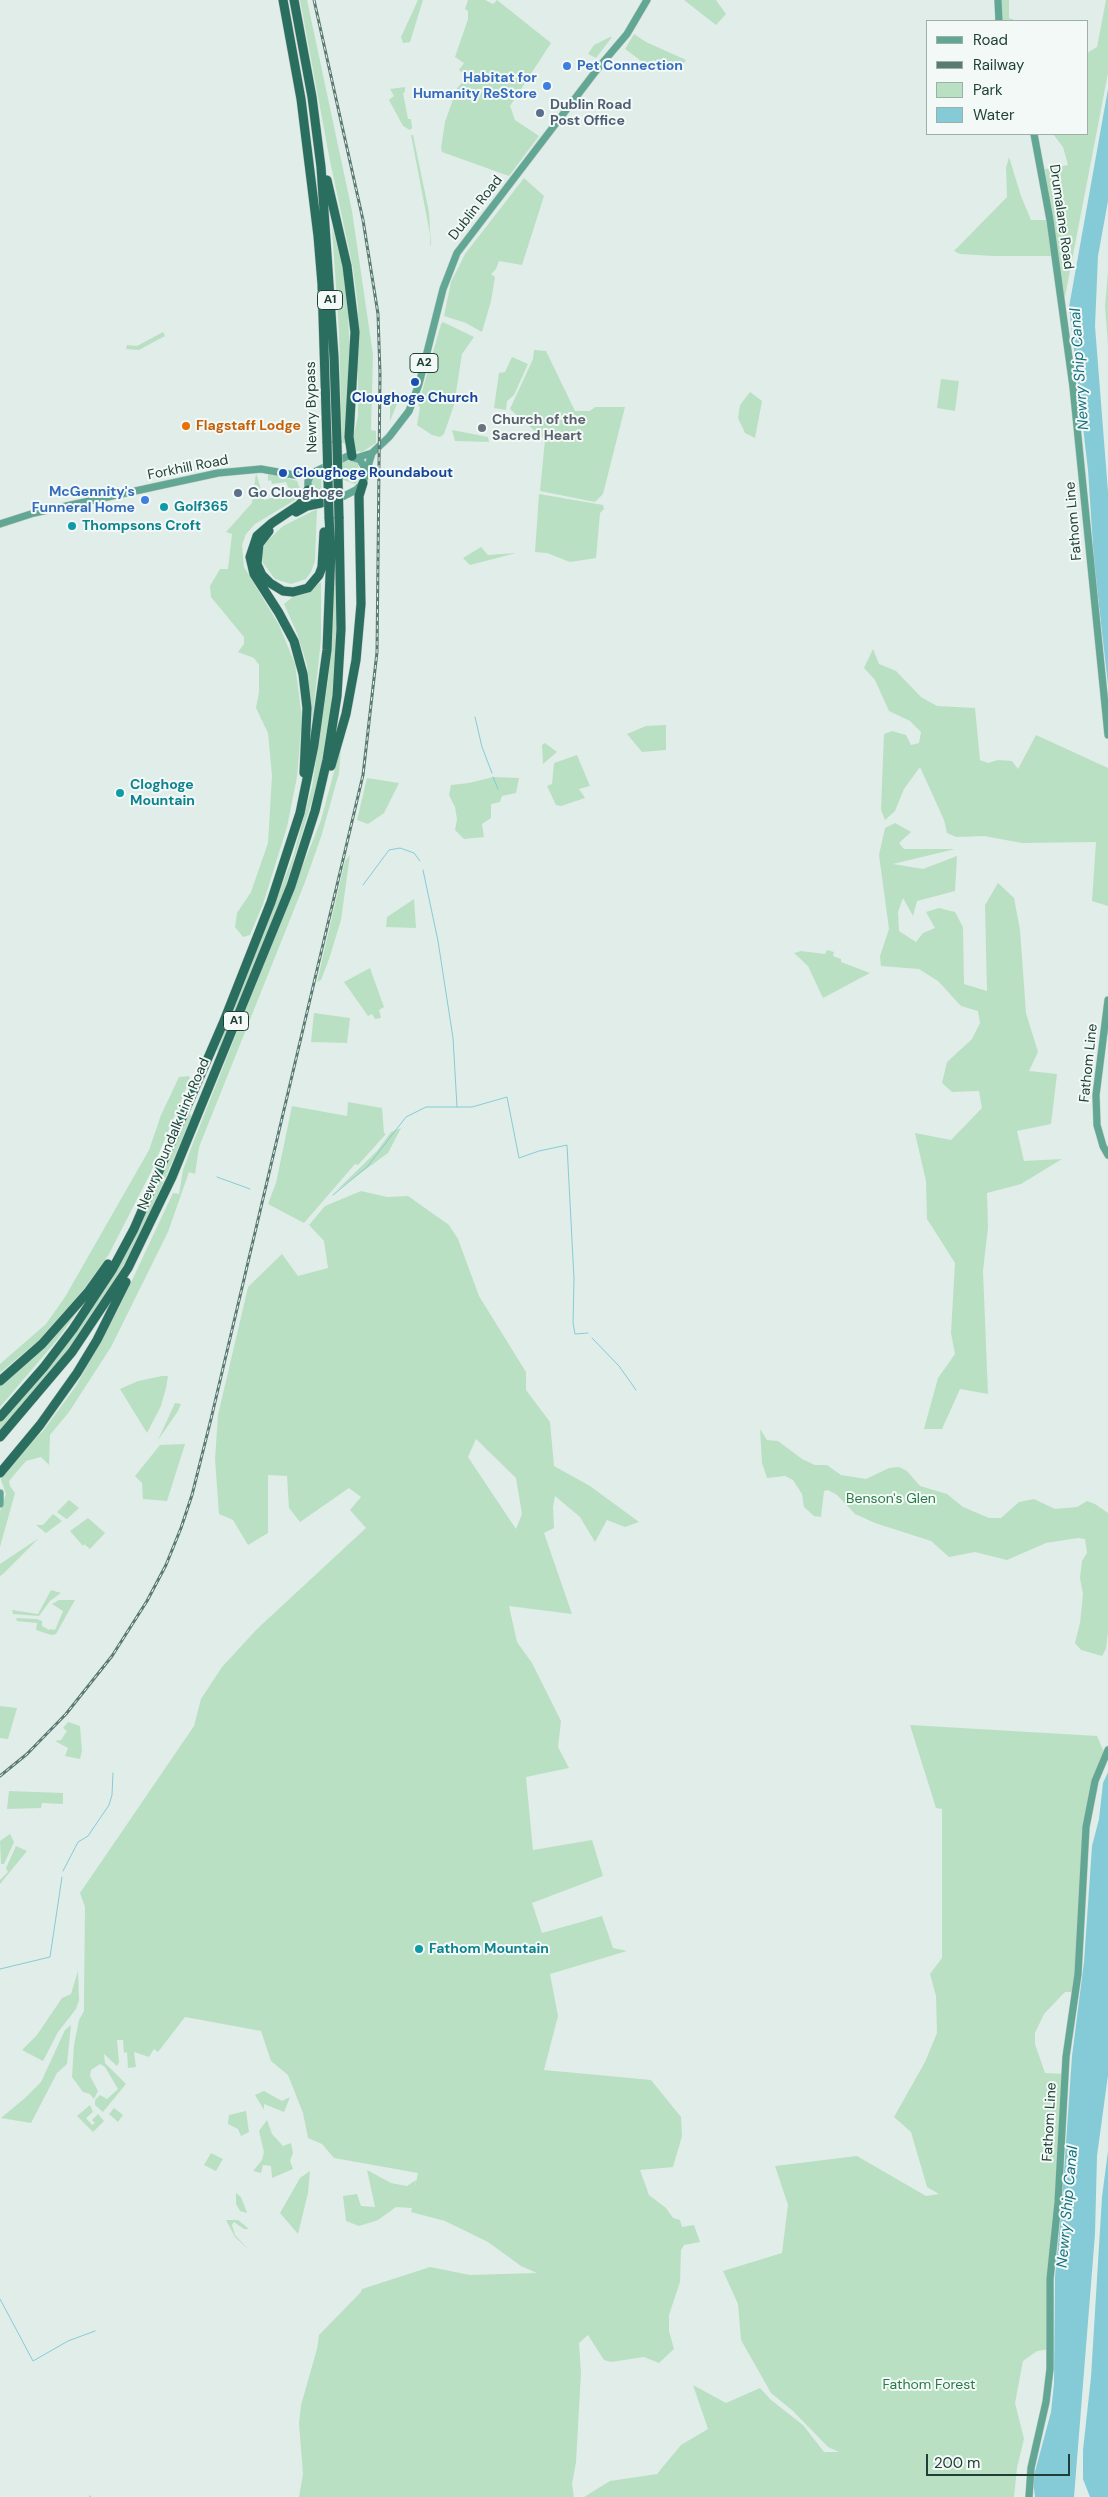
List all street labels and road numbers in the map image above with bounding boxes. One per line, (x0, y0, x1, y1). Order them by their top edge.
street label: Drumalane Road (1045, 163, 1077, 271)
street label: Dublin Road (446, 172, 506, 244)
road number: A1 (318, 290, 342, 310)
road number: A2 (410, 353, 438, 372)
street label: Newry Bypass (303, 361, 321, 453)
street label: Forkhill Road (146, 452, 230, 484)
street label: Fathom Line (1062, 481, 1086, 561)
road number: A1 (224, 1011, 248, 1030)
street label: Fathom Line (1077, 1023, 1101, 1103)
street label: Newry Dundalk Link Road (134, 1056, 214, 1212)
street label: Fathom Line (1040, 2082, 1060, 2162)

